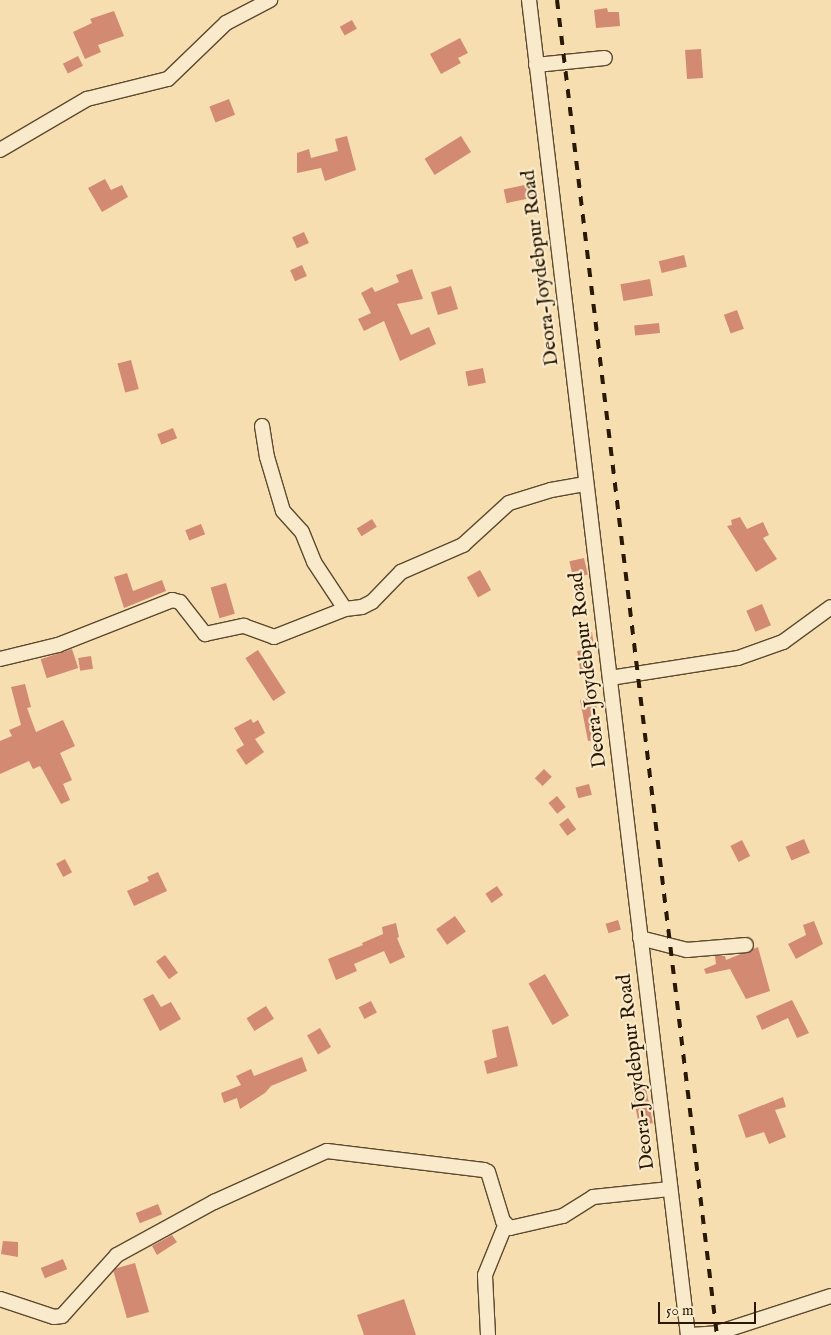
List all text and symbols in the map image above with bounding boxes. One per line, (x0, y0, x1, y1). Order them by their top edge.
street label: Deora-Joydebpur Road (516, 169, 564, 367)
street label: Deora-Joydebpur Road (564, 571, 612, 769)
street label: Deora-Joydebpur Road (612, 973, 660, 1171)
scale bar (661, 1292, 758, 1324)
text: 50 m (666, 1301, 694, 1320)

